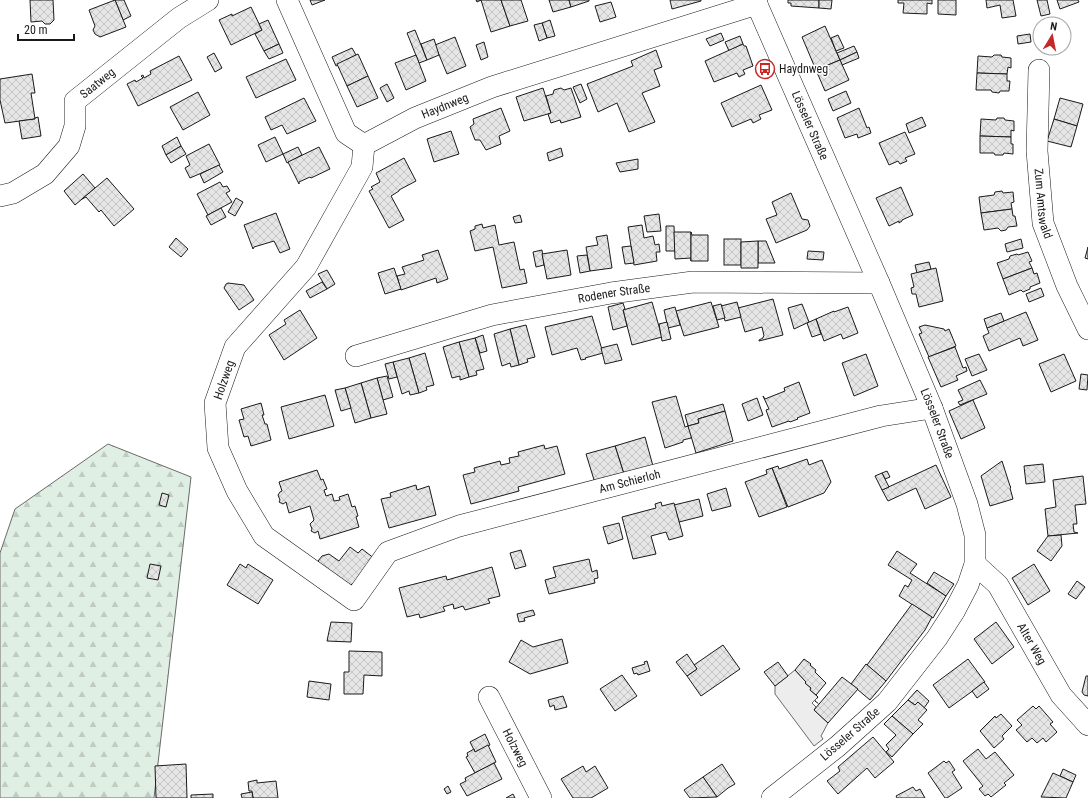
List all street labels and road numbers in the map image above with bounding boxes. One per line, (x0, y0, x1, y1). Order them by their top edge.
street label: Saatweg (77, 65, 118, 101)
street label: Lösseler Straße (789, 89, 831, 163)
street label: Haydnweg (419, 90, 470, 122)
street label: Zum Amtswald (1031, 168, 1055, 241)
street label: Rodener Straße (577, 281, 651, 306)
street label: Holzweg (211, 358, 237, 402)
street label: Lösseler Straße (917, 386, 957, 461)
street label: Am Schierloh (597, 467, 662, 496)
street label: Alter Weg (1014, 621, 1049, 667)
street label: Lösseler Straße (818, 704, 883, 764)
street label: Holzweg (500, 726, 531, 769)

